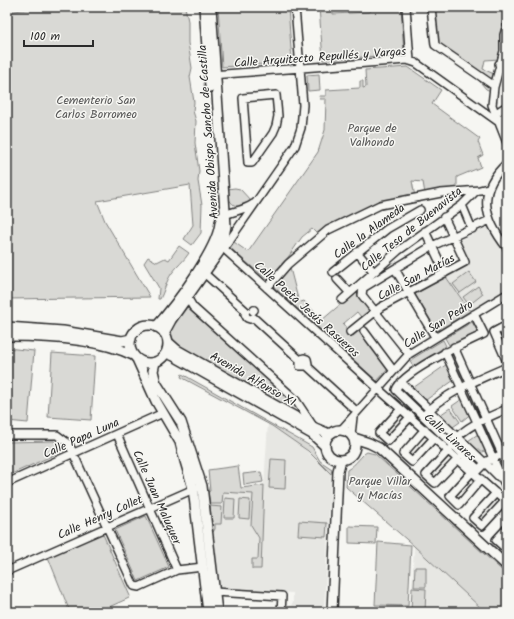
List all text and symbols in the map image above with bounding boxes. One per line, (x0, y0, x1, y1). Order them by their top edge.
scale bar (24, 22, 93, 48)
text: 100 m (30, 27, 61, 46)
street label: Calle Arquitecto Repullés y Vargas (233, 42, 407, 73)
street label: Avenida Obispo Sancho de Castilla (193, 44, 224, 220)
park label: Cementerio San Carlos Borromeo (55, 91, 137, 124)
park label: Parque de Valhondo (347, 119, 397, 152)
street label: Calle Teso de Buenavista (356, 182, 467, 277)
street label: Calle la Alameda (329, 199, 409, 264)
street label: Calle San Matías (374, 249, 458, 306)
street label: Calle Poeta Jesús Rasueros (250, 257, 364, 362)
street label: Calle San Pedro (400, 295, 477, 354)
street label: Avenida Alfonso XI (206, 347, 300, 412)
street label: Calle Linares (419, 409, 480, 466)
street label: Calle Papa Luna (40, 413, 123, 464)
street label: Calle Juan Maluquer (127, 447, 186, 548)
park label: Parque Villar y Macías (349, 472, 412, 505)
street label: Calle Henry Collet (54, 490, 146, 545)

